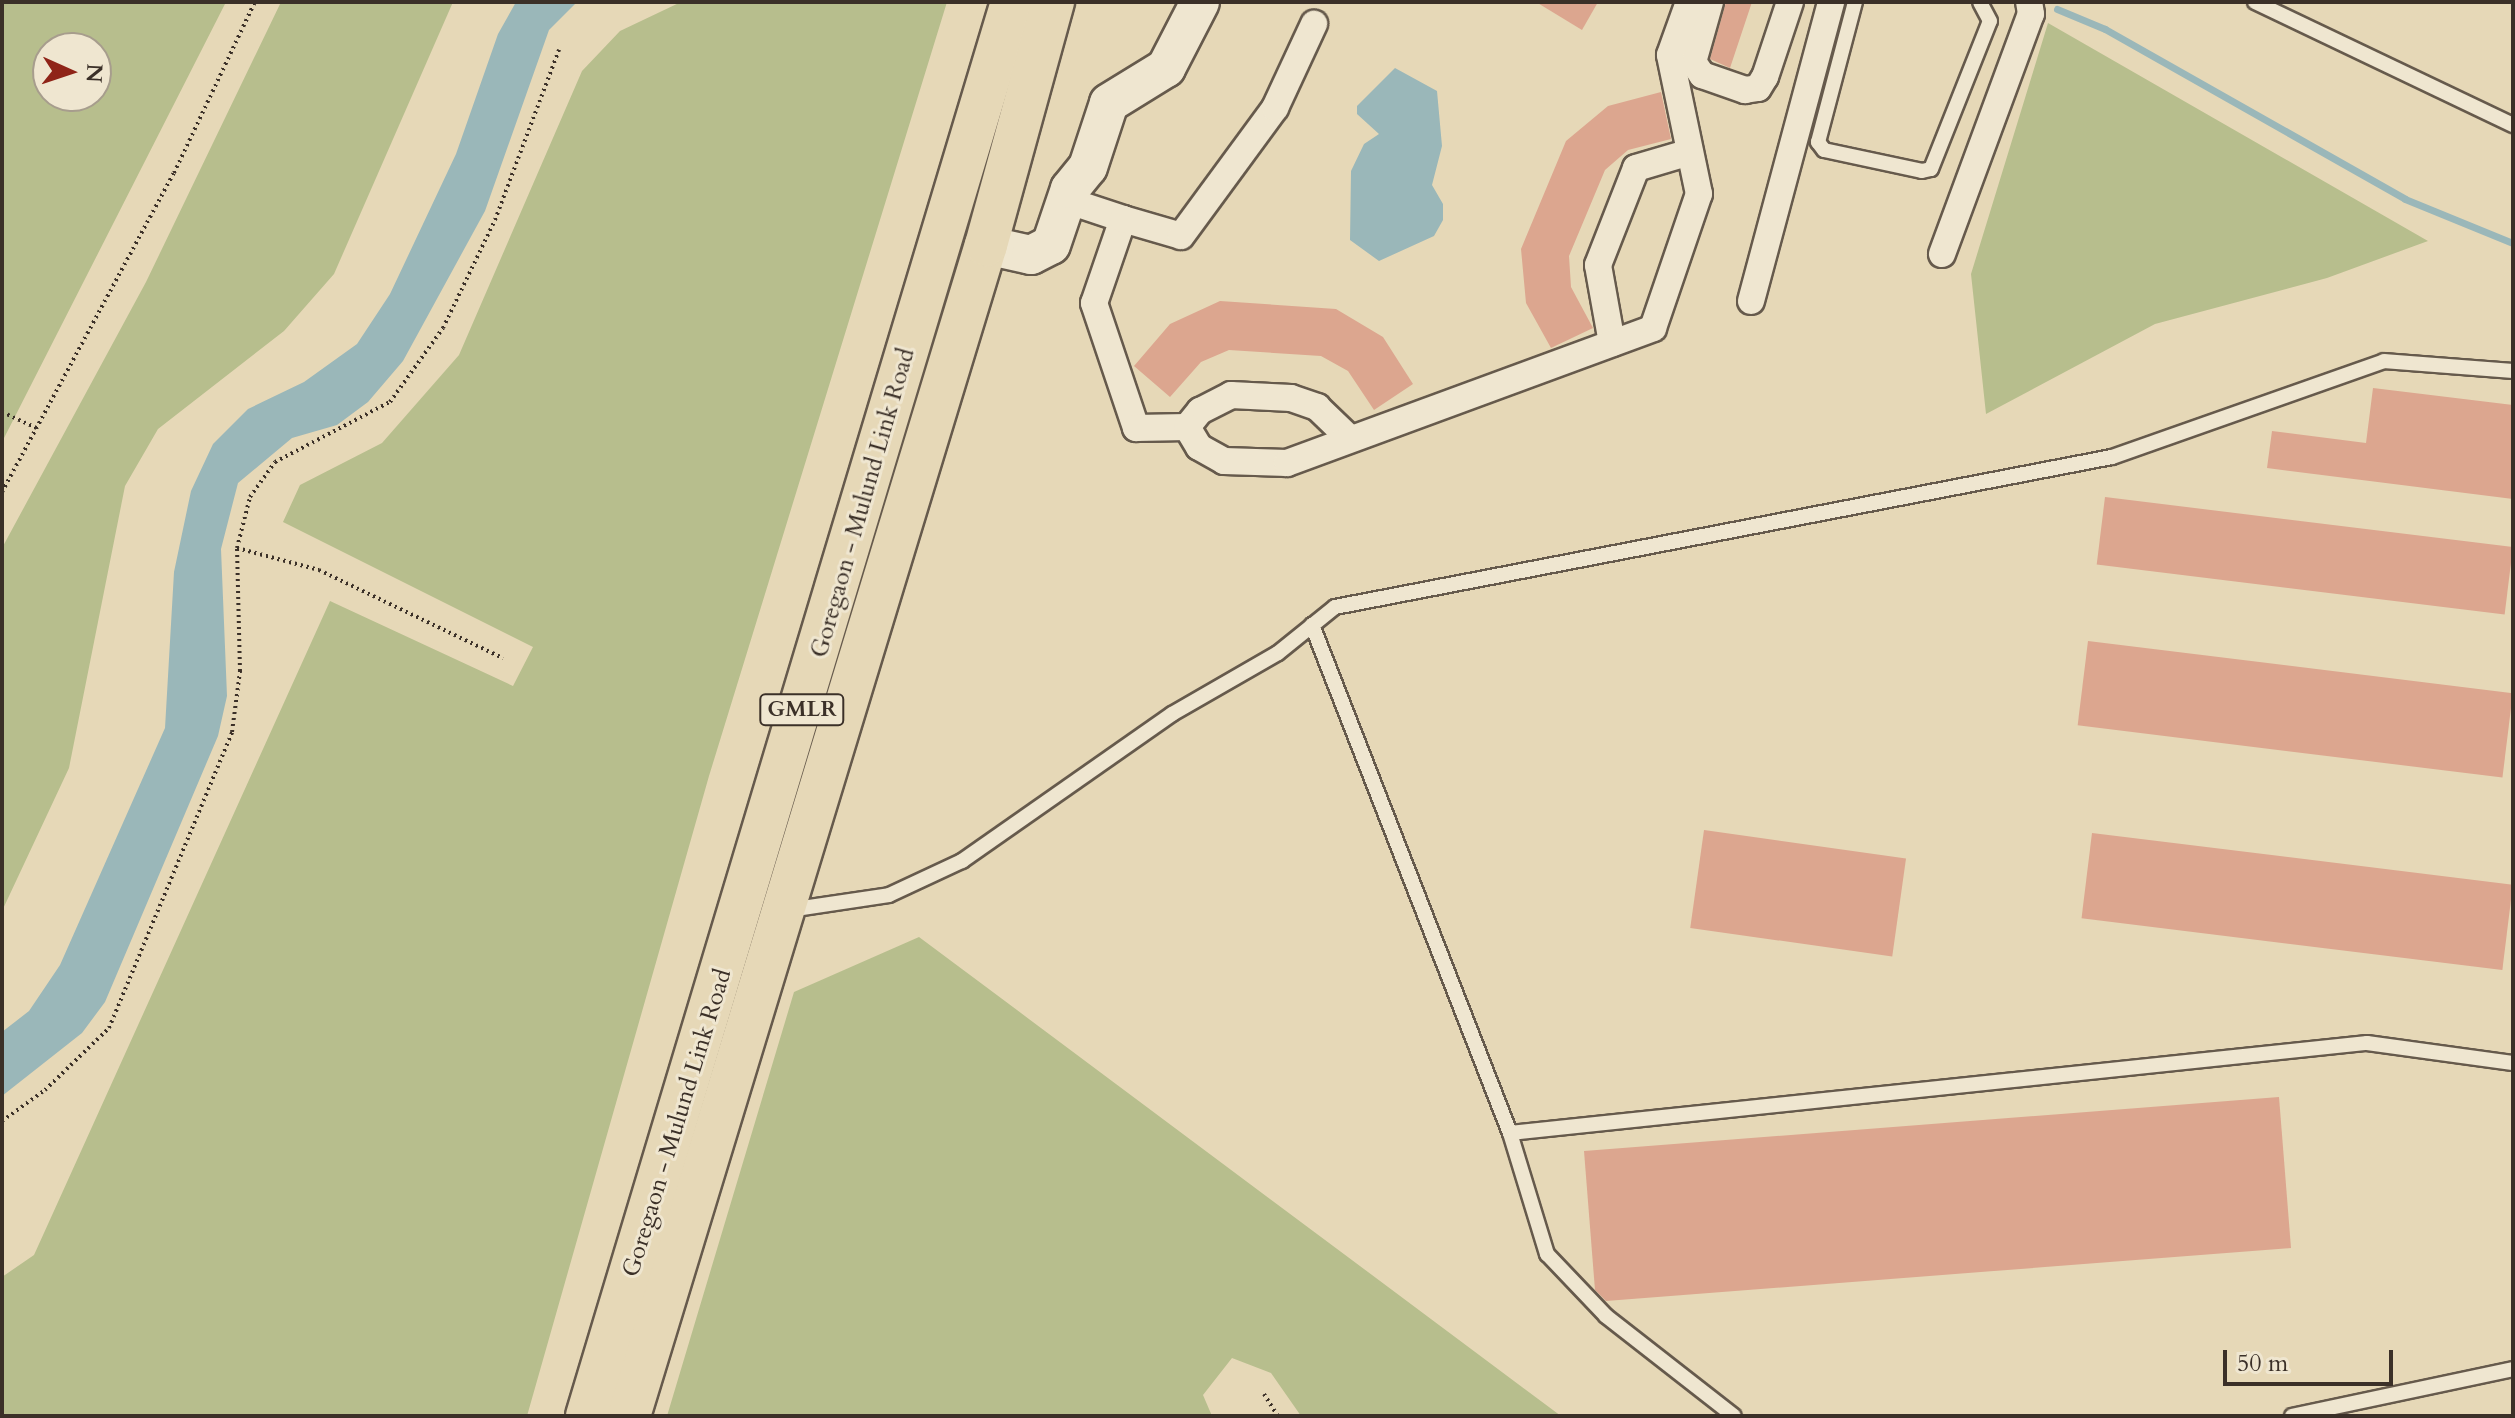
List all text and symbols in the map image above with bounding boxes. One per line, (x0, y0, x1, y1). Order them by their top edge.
north arrow (32, 32, 112, 112)
text: N (78, 63, 109, 83)
street label: Goregaon - Mulund Link Road (805, 345, 921, 661)
road number: GMLR (758, 692, 846, 728)
street label: Goregaon - Mulund Link Road (616, 966, 738, 1280)
scale bar (2227, 1334, 2397, 1384)
text: 50 m (2237, 1347, 2288, 1380)

